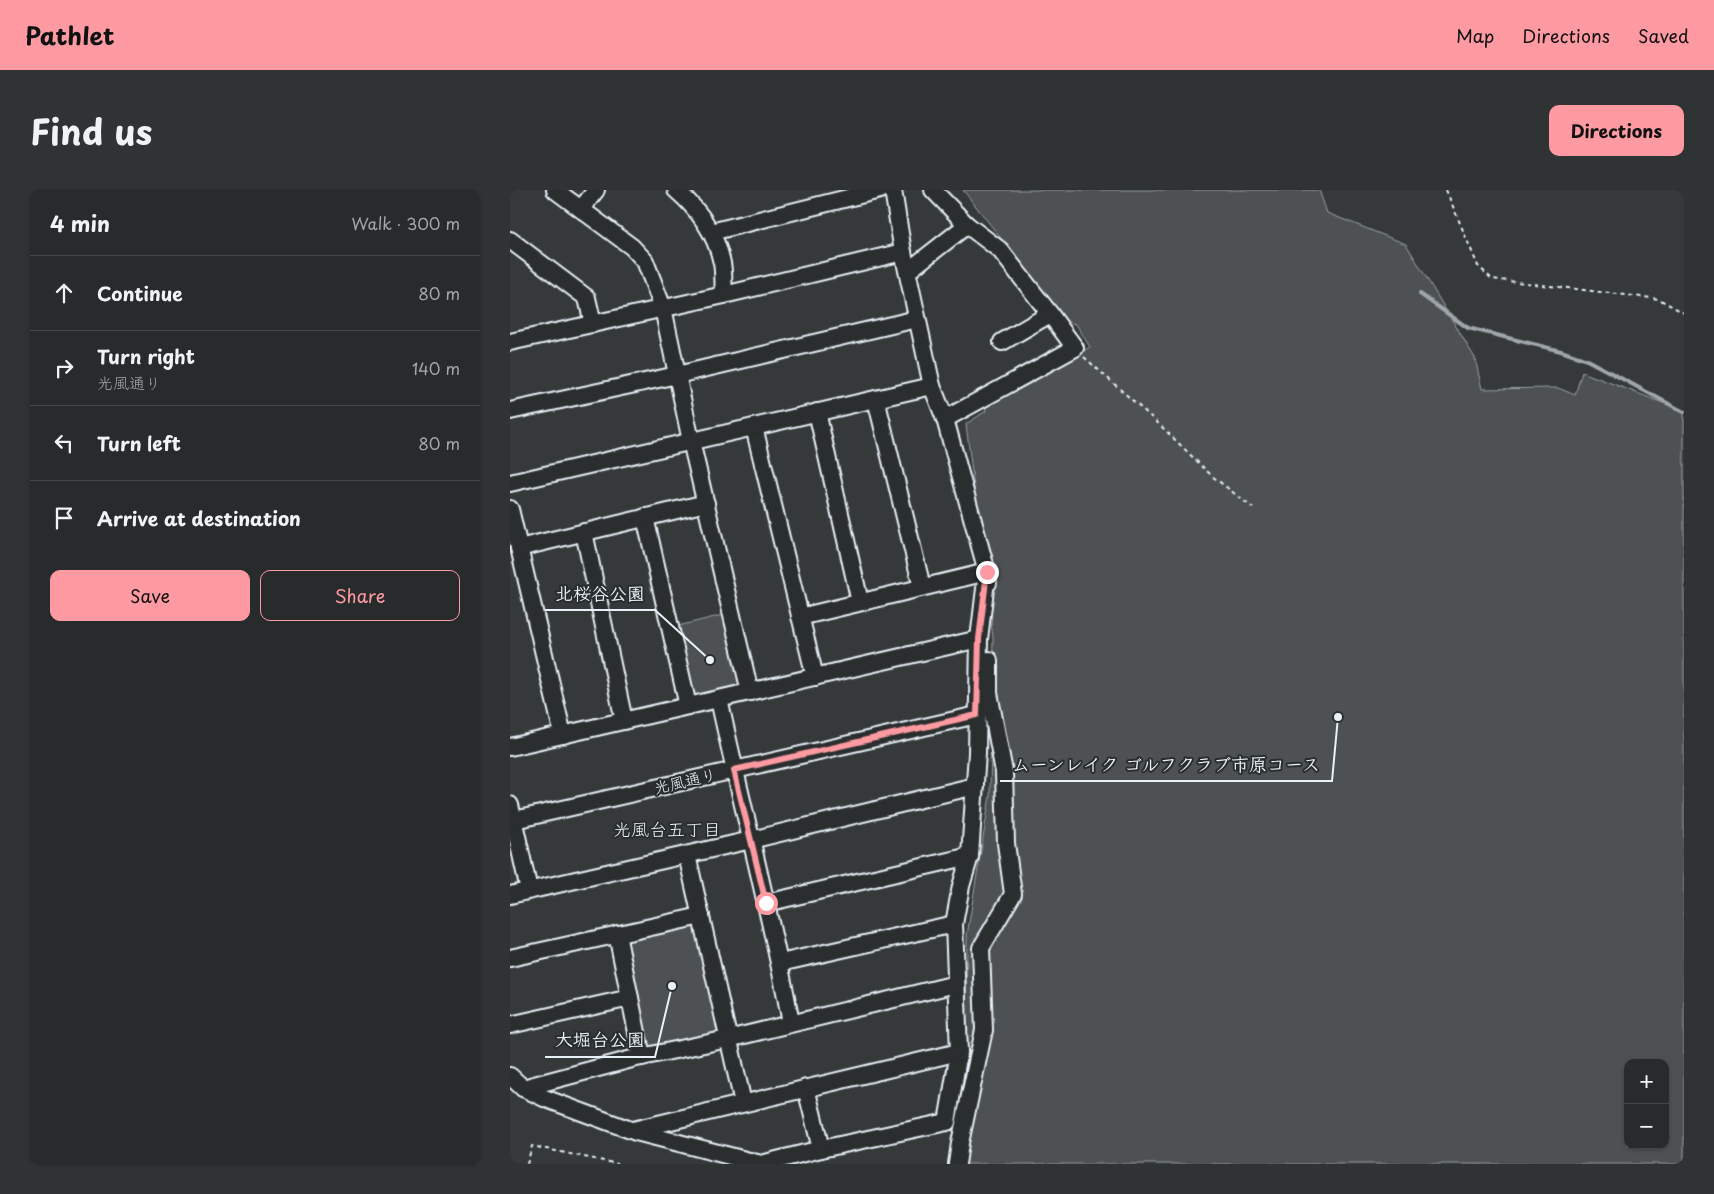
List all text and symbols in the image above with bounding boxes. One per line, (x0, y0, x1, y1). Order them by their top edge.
text: Pathlet (25, 17, 115, 53)
text: Map (1456, 22, 1494, 49)
text: Directions (1522, 22, 1610, 49)
text: Saved (1638, 22, 1689, 49)
text: Find us (30, 104, 152, 157)
button: Directions (1549, 105, 1684, 156)
text: 4 min (50, 207, 110, 239)
text: Walk · 300 m (351, 211, 460, 235)
icon: ahead (50, 279, 78, 307)
text: Continue (97, 279, 183, 307)
text: 80 m (418, 281, 460, 305)
text: Turn right (97, 342, 195, 370)
icon: right (50, 354, 78, 382)
text: 140 m (412, 356, 460, 380)
text: 光風通り (97, 370, 161, 394)
icon: left (50, 429, 78, 457)
text: Turn left (97, 429, 181, 457)
text: 80 m (418, 431, 460, 455)
icon: arrive (50, 504, 78, 532)
text: Arrive at destination (97, 504, 301, 532)
route end (976, 561, 999, 584)
button: Save (50, 570, 250, 621)
button: Share (260, 570, 460, 621)
callout: 北桜谷公園 (545, 577, 655, 610)
text: 北桜谷公園 (555, 579, 645, 606)
callout: ムーンレイク ゴルフクラブ市原コース (1000, 748, 1332, 781)
text: ムーンレイク ゴルフクラブ市原コース (1012, 750, 1320, 777)
street label: 光風通り (651, 761, 719, 799)
district label: 光風台五丁目 (613, 815, 721, 842)
route start (755, 892, 778, 915)
callout: 大堀台公園 (545, 1024, 655, 1057)
text: 大堀台公園 (555, 1025, 645, 1052)
map controls (1624, 1059, 1669, 1149)
button: + (1624, 1059, 1669, 1104)
button: − (1624, 1104, 1669, 1149)

